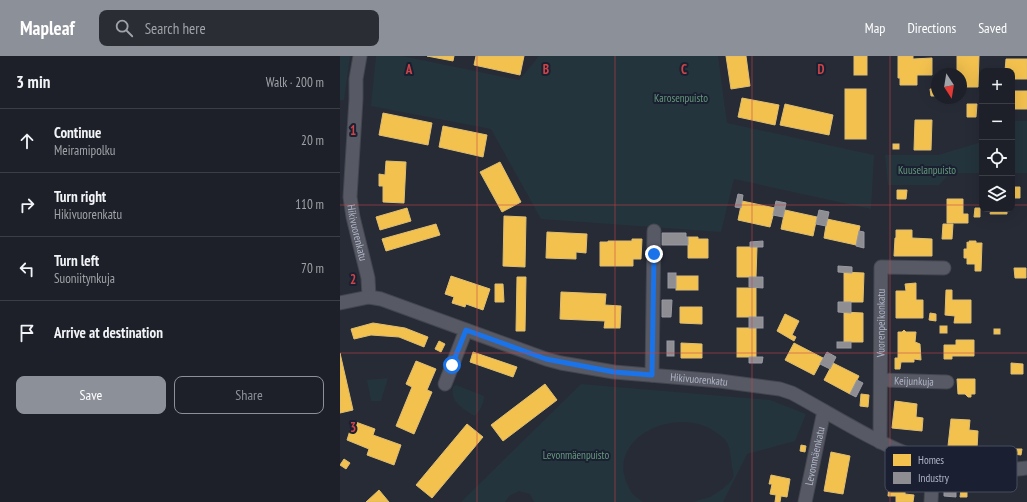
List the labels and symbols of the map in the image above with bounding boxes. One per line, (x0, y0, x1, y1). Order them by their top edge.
text: A (405, 61, 413, 78)
text: B (543, 61, 549, 78)
text: C (681, 61, 687, 78)
text: D (818, 61, 825, 78)
north arrow (931, 68, 967, 104)
park label: Karosenpuisto (654, 91, 708, 105)
text: 1 (350, 122, 356, 139)
park label: Kuuselanpuisto (898, 163, 956, 177)
street label: Hikivuorenkatu (344, 203, 371, 263)
route end (645, 245, 663, 263)
text: 2 (350, 271, 356, 288)
street label: Vuorenpeikonkatu (873, 288, 888, 358)
route start (443, 356, 461, 374)
street label: Hikivuorenkatu (670, 370, 729, 389)
street label: Keijunkuja (894, 373, 934, 389)
text: 3 (350, 419, 356, 436)
street label: Levonmäenkatu (802, 425, 828, 487)
legend (885, 446, 1017, 492)
park label: Levonmäenpuisto (543, 448, 610, 462)
text: Homes (918, 453, 944, 467)
text: Industry (918, 471, 950, 485)

